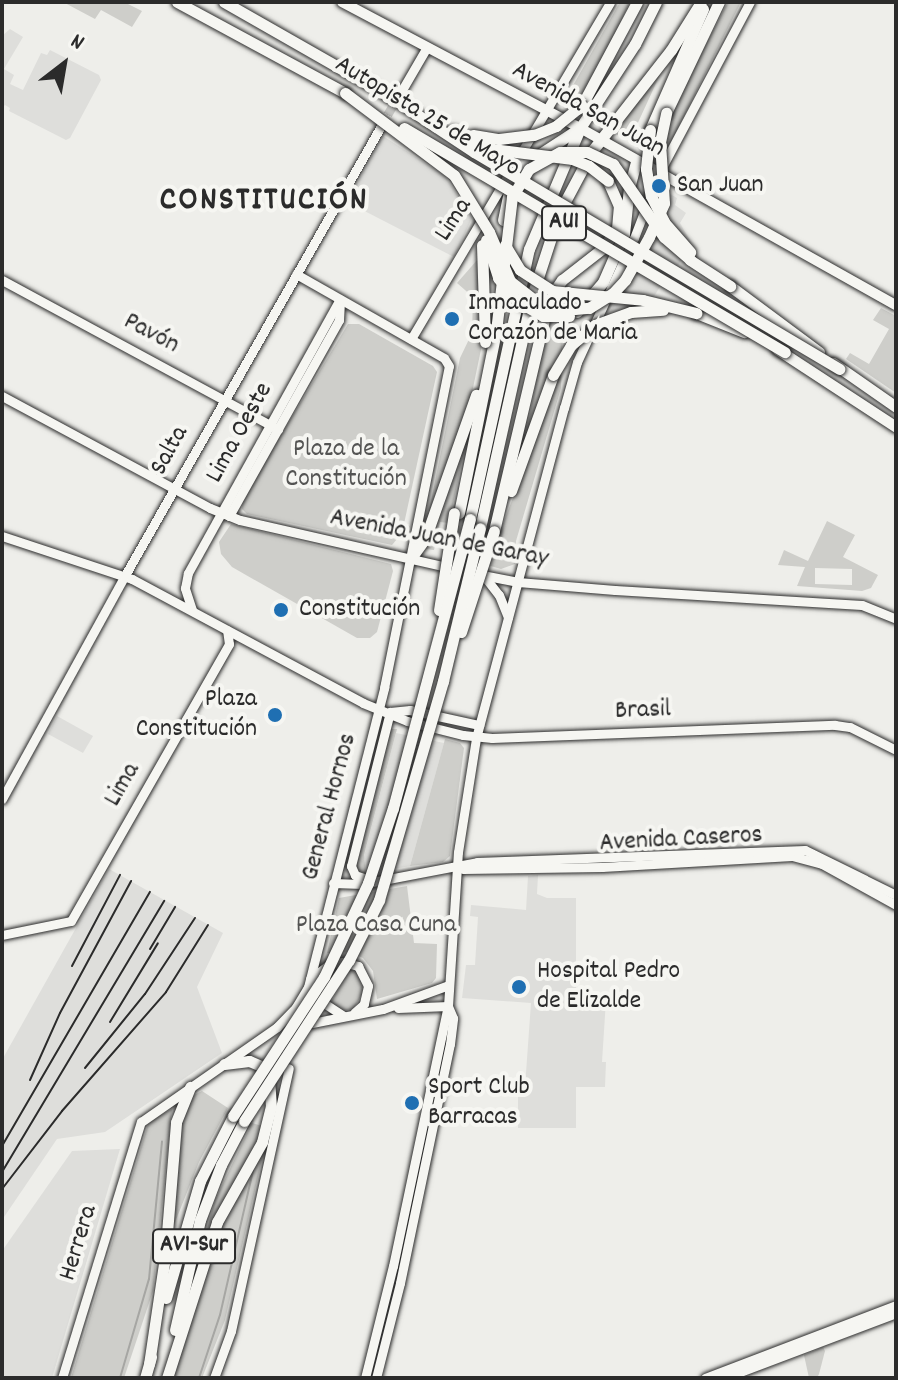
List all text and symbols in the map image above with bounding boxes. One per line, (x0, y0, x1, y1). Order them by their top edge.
north arrow (24, 24, 104, 104)
text: N (64, 27, 89, 59)
street label: Autopista 25 de Mayo (329, 49, 525, 185)
street label: Avenida San Juan (506, 55, 670, 165)
place label: San Juan (677, 170, 764, 202)
marker: San Juan (648, 175, 670, 197)
district label: CONSTITUCIÓN (160, 182, 368, 222)
street label: Lima (429, 192, 479, 248)
road number: AU1 (540, 203, 588, 243)
place label: Inmaculado Corazón de Maria (468, 288, 637, 350)
street label: Pavón (118, 307, 184, 361)
marker: Inmaculado Corazón de Maria (443, 310, 461, 328)
street label: Lima Oeste (200, 377, 280, 489)
street label: Salta (144, 421, 196, 481)
park label: Plaza de la Constitución (285, 434, 407, 496)
street label: Avenida Juan de Garay (327, 503, 551, 575)
place label: Constitución (299, 594, 420, 626)
marker: Constitución (270, 599, 292, 621)
place label: Plaza Constitución (136, 684, 257, 746)
street label: Brasil (614, 694, 672, 728)
marker: Plaza Constitución (264, 704, 286, 726)
street label: General Hornos (295, 730, 365, 884)
street label: Lima (98, 758, 148, 812)
street label: Avenida Caseros (599, 820, 763, 860)
park label: Plaza Casa Cuna (296, 910, 456, 942)
place label: Hospital Pedro de Elizalde (537, 956, 680, 1018)
marker: Hospital Pedro de Elizalde (508, 976, 530, 998)
place label: Sport Club Barracas (428, 1072, 530, 1134)
marker: Sport Club Barracas (403, 1094, 421, 1112)
street label: Herrera (53, 1201, 105, 1285)
road number: AV1-Sur (152, 1226, 236, 1266)

